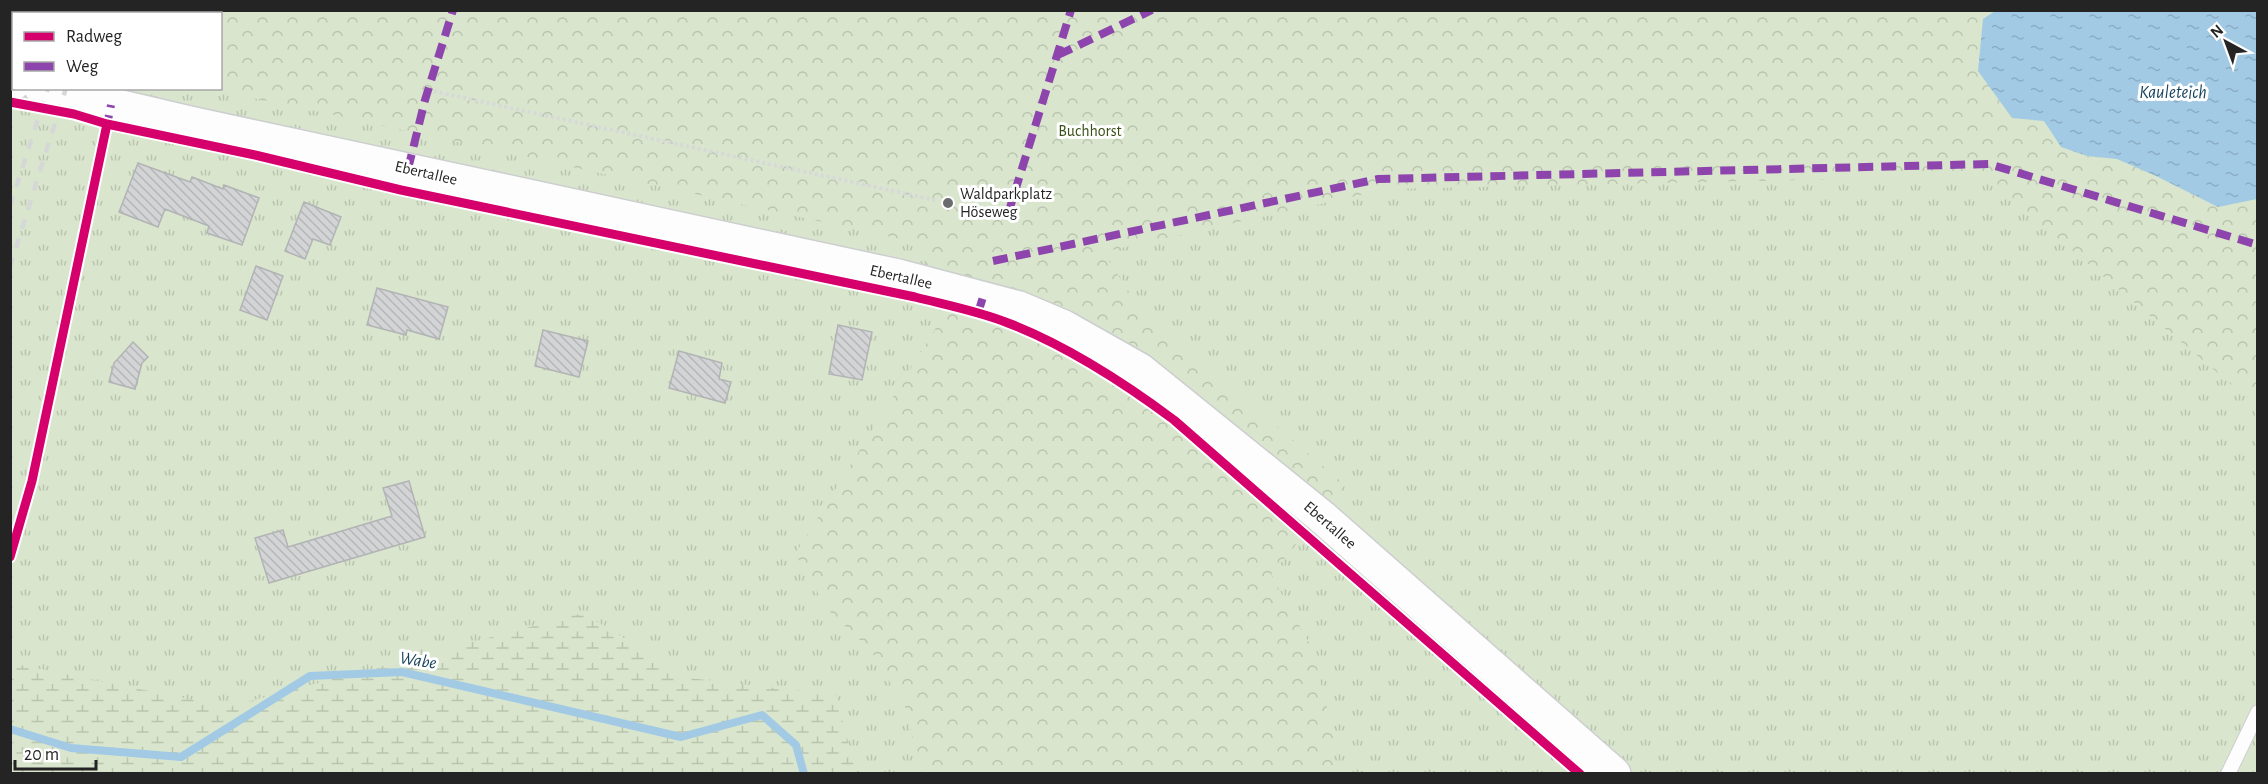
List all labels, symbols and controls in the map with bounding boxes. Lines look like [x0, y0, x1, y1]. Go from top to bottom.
legend [12, 12, 222, 90]
north arrow [2196, 12, 2256, 72]
text: N [2207, 22, 2226, 41]
text: Radweg [66, 28, 122, 46]
text: Weg [66, 58, 98, 76]
water label: Kauleteich [2139, 84, 2207, 102]
park label: Buchhorst [1058, 123, 1122, 139]
street label: Ebertallee [393, 158, 459, 188]
place label: Waldparkplatz Höseweg [960, 186, 1053, 220]
marker: Waldparkplatz Höseweg [941, 196, 955, 210]
street label: Ebertallee [868, 262, 934, 292]
street label: Ebertallee [1301, 498, 1359, 552]
water label: Wabe [398, 649, 438, 673]
scale bar [15, 733, 96, 771]
text: 20 m [24, 746, 59, 764]

